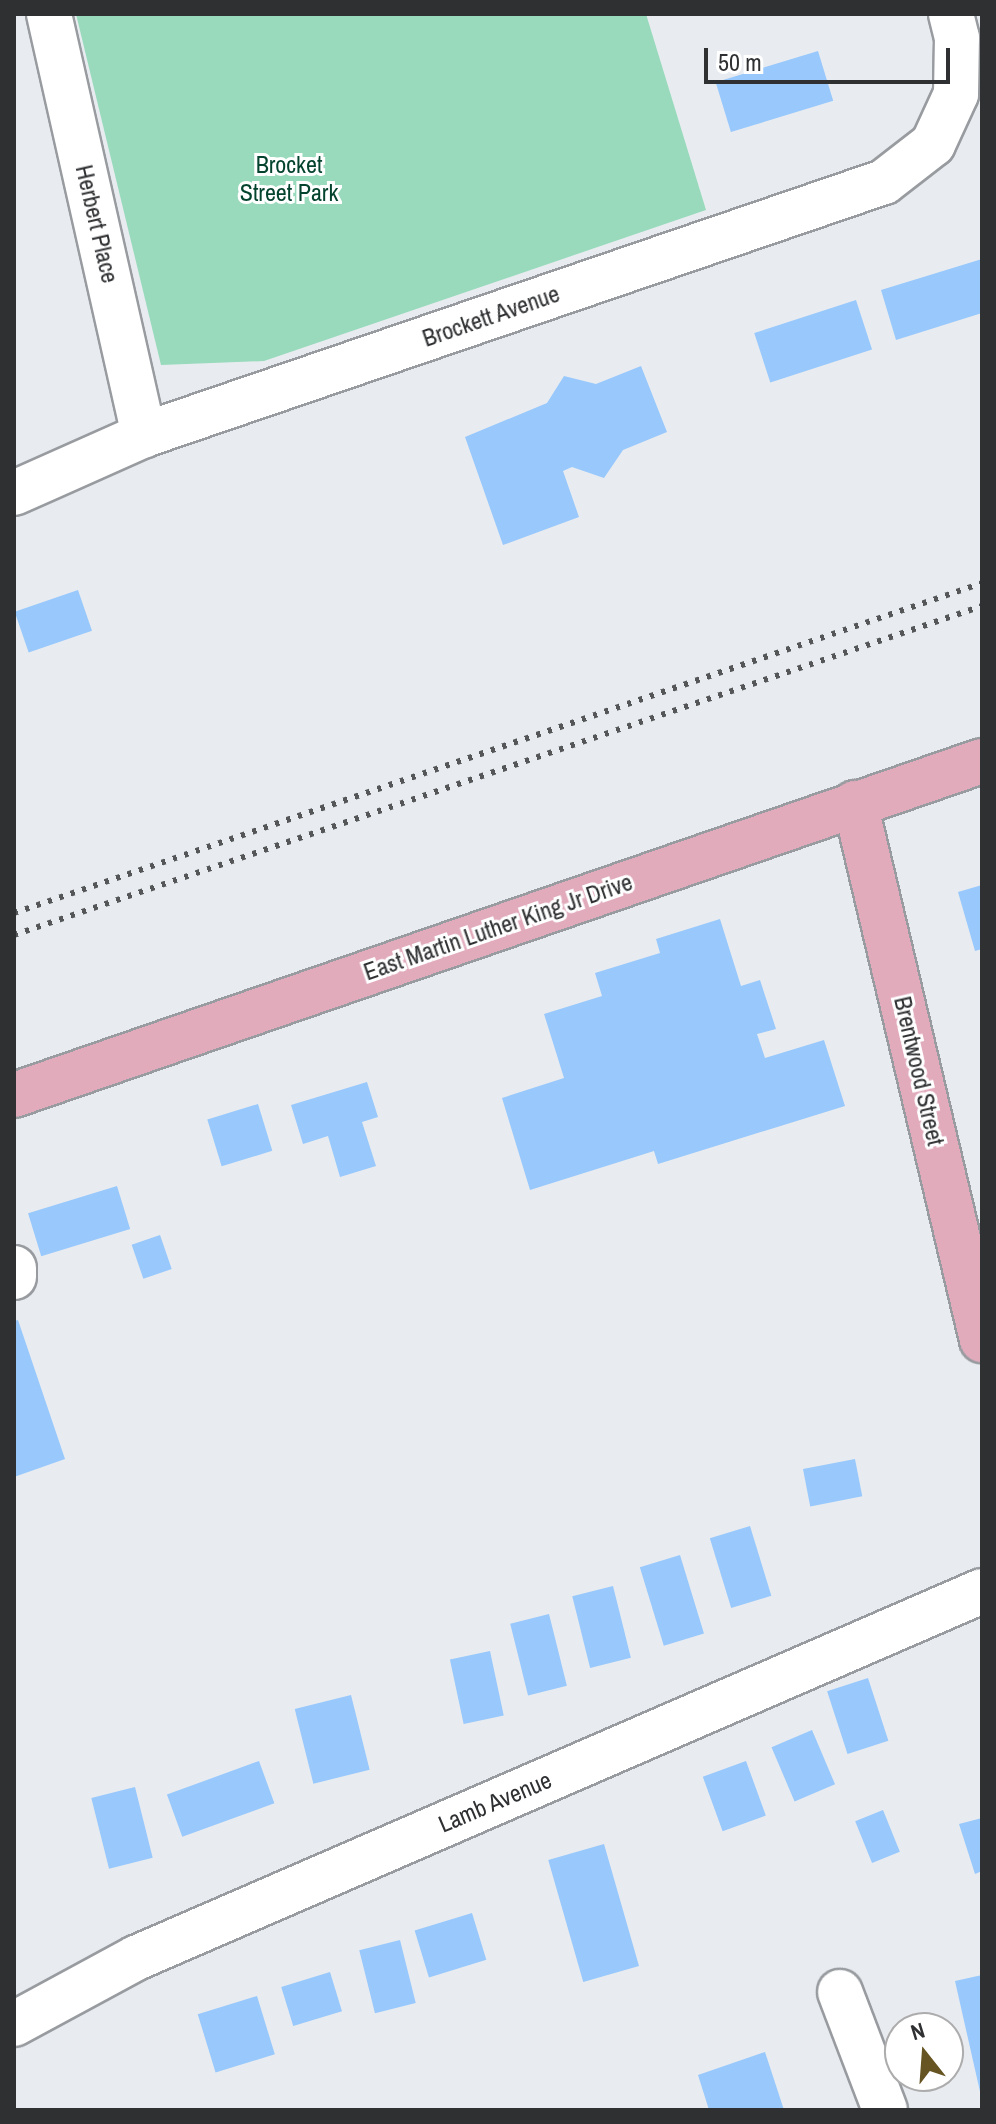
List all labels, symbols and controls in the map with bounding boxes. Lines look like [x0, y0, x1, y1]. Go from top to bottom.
scale bar [708, 32, 954, 82]
text: 50 m [718, 46, 762, 78]
park label: Brocket Street Park [240, 151, 338, 207]
street label: Herbert Place [69, 162, 125, 286]
street label: Brockett Avenue [418, 279, 564, 353]
street label: East Martin Luther King Jr Drive [360, 867, 636, 987]
street label: Brentwood Street [888, 994, 950, 1148]
street label: Lamb Avenue [434, 1765, 556, 1839]
north arrow [884, 2012, 964, 2092]
text: N [907, 2015, 928, 2047]

